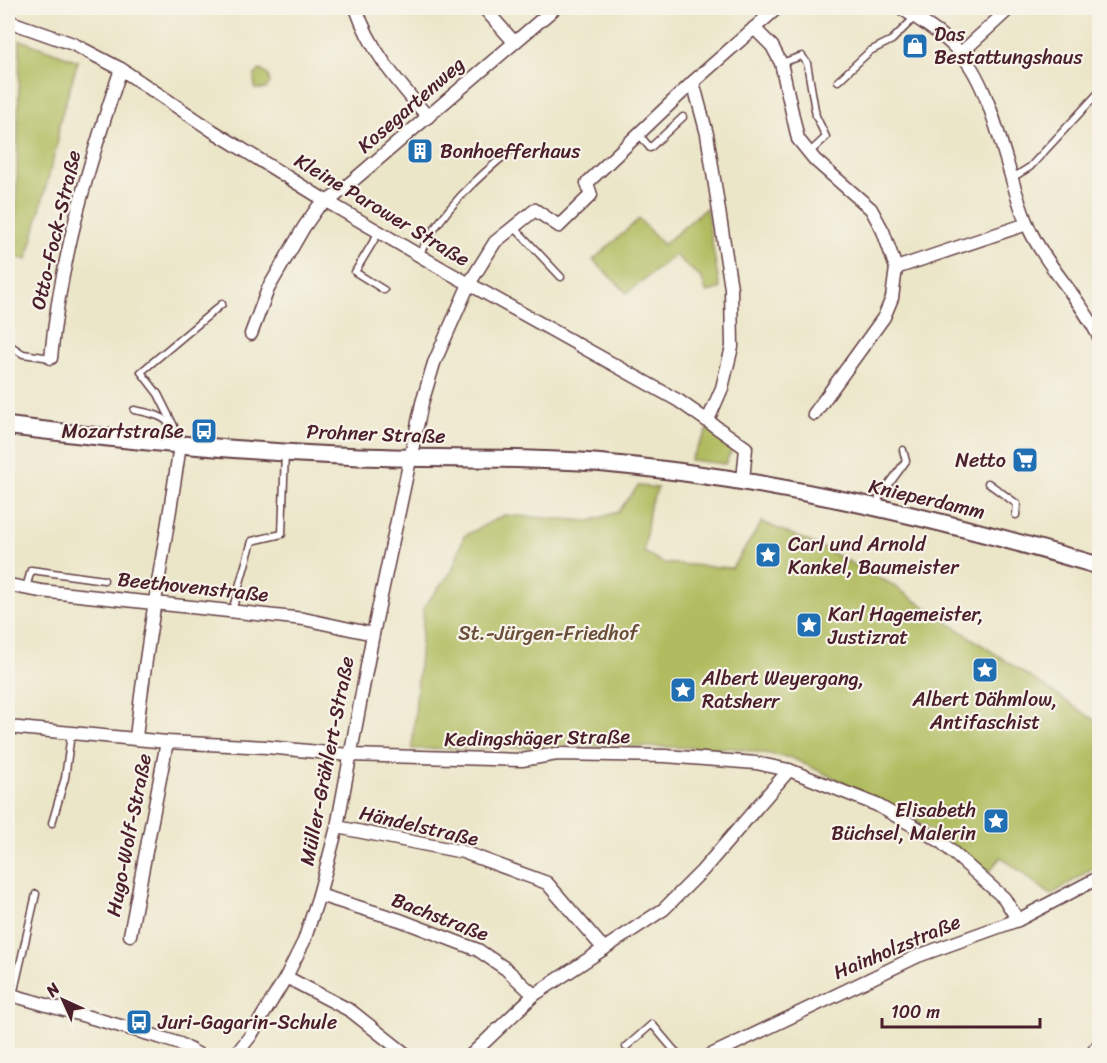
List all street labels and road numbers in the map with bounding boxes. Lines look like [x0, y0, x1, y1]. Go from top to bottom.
street label: Kosegartenweg [349, 48, 473, 162]
street label: Kleine Parower Straße [287, 144, 477, 276]
street label: Otto-Fock-Straße [21, 147, 91, 313]
street label: Prohner Straße [306, 414, 446, 454]
street label: Knieperdamm [865, 469, 989, 529]
street label: Beethovenstraße [116, 562, 271, 612]
street label: Müller-Grählert-Straße [290, 653, 364, 869]
street label: Kedingshäger Straße [444, 719, 631, 757]
street label: Hugo-Wolf-Straße [96, 750, 162, 920]
street label: Händelstraße [356, 795, 482, 857]
street label: Bachstraße [386, 882, 494, 952]
street label: Hainholzstraße [828, 904, 966, 990]

